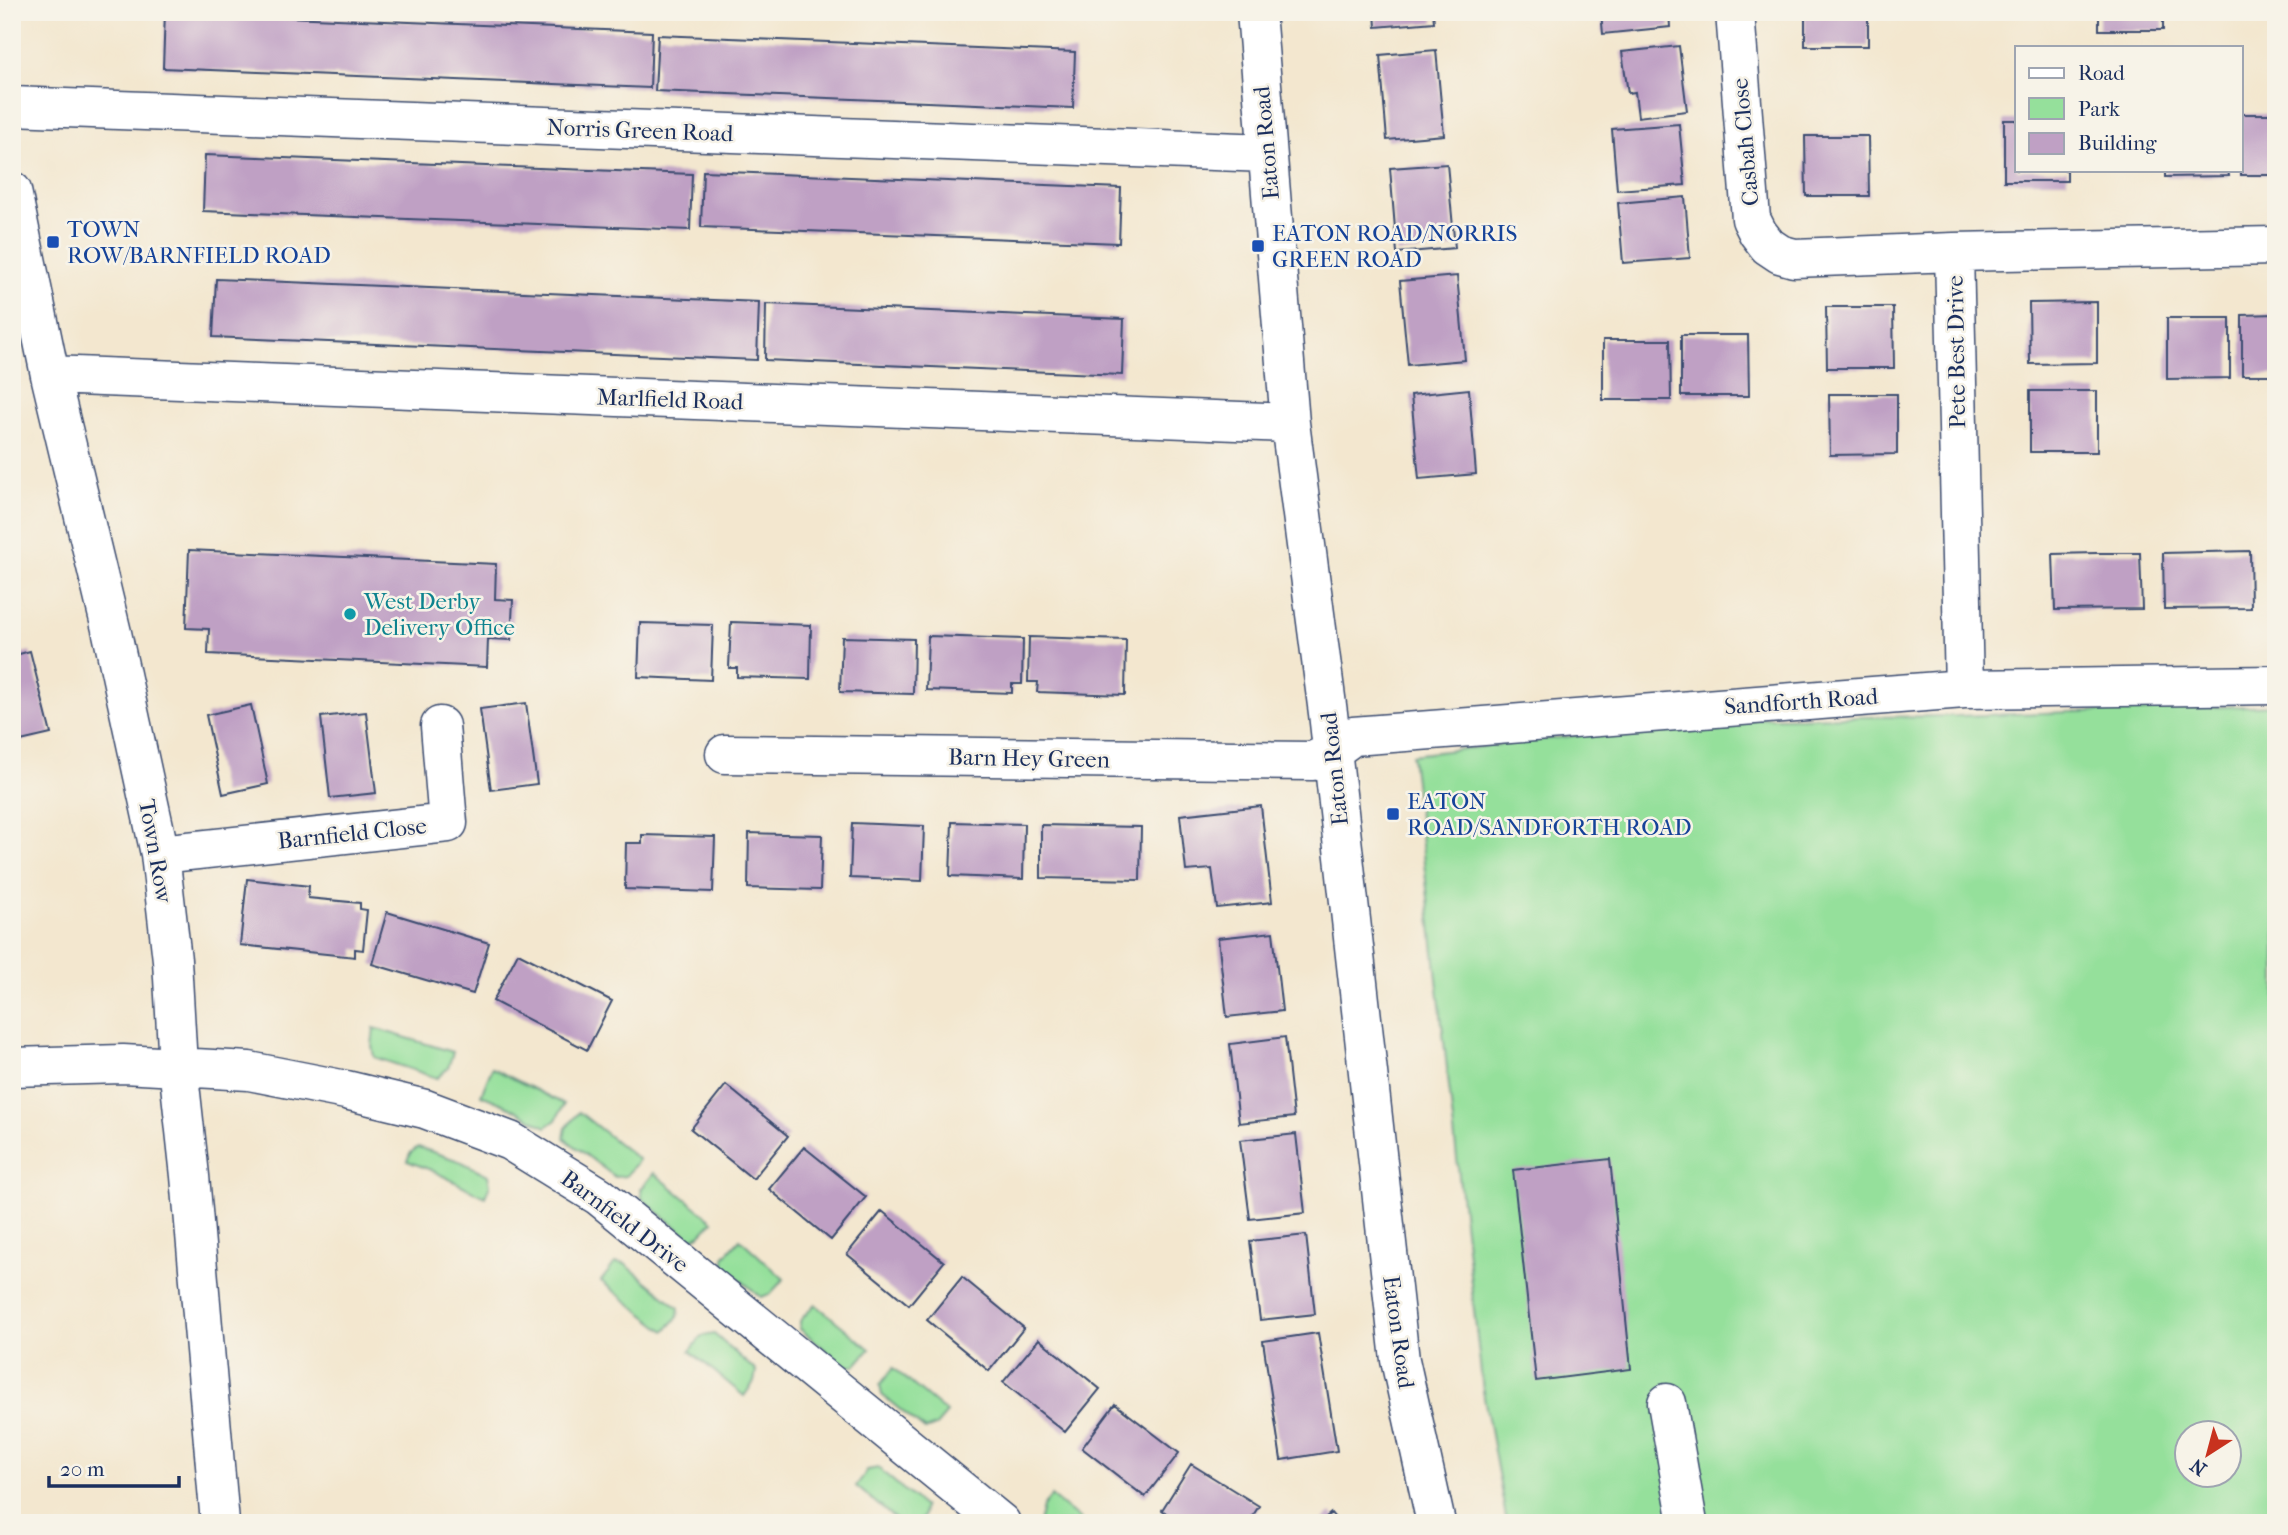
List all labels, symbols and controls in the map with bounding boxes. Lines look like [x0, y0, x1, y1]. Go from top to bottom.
legend [2015, 46, 2242, 172]
text: Road [2078, 61, 2125, 85]
street label: Casbah Close [1726, 77, 1765, 207]
street label: Eaton Road [1248, 85, 1285, 201]
text: Park [2078, 97, 2120, 121]
street label: Norris Green Road [546, 114, 734, 147]
text: Building [2078, 131, 2157, 155]
place label: TOWN ROW/BARNFIELD ROAD [67, 216, 331, 269]
place label: EATON ROAD/NORRIS GREEN ROAD [1272, 220, 1517, 273]
marker: TOWN ROW/BARNFIELD ROAD [45, 234, 61, 250]
marker: EATON ROAD/NORRIS GREEN ROAD [1250, 238, 1266, 254]
street label: Pete Best Drive [1942, 275, 1971, 429]
street label: Marlfield Road [596, 383, 744, 416]
place label: West Derby Delivery Office [363, 588, 515, 641]
marker: West Derby Delivery Office [342, 606, 358, 622]
street label: Sandforth Road [1723, 683, 1879, 720]
street label: Eaton Road [1315, 710, 1354, 827]
street label: Barn Hey Green [948, 744, 1111, 773]
place label: EATON ROAD/SANDFORTH ROAD [1407, 788, 1692, 841]
street label: Town Row [133, 797, 178, 906]
marker: EATON ROAD/SANDFORTH ROAD [1385, 806, 1401, 822]
street label: Barnfield Close [276, 812, 428, 855]
street label: Barnfield Drive [556, 1165, 694, 1278]
street label: Eaton Road [1377, 1274, 1420, 1391]
north arrow [2172, 1420, 2242, 1490]
scale bar [49, 1444, 178, 1488]
text: N [2186, 1453, 2211, 1480]
text: 20 m [60, 1457, 105, 1481]

